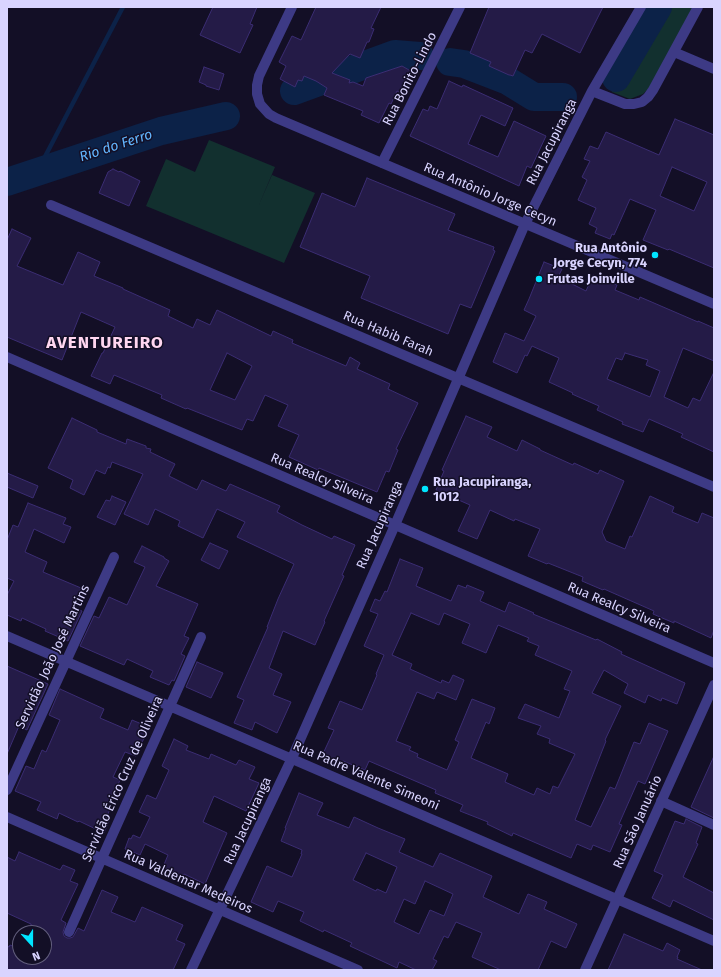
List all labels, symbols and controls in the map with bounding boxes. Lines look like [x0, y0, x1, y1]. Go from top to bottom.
street label: Rua Bonito-Lindo [380, 29, 440, 129]
street label: Rua Jacupiranga [524, 96, 580, 188]
water label: Rio do Ferro [77, 126, 155, 166]
street label: Rua Antônio Jorge Cecyn [421, 160, 559, 230]
place label: Rua Antônio Jorge Cecyn, 774 [553, 240, 647, 271]
marker: Rua Antônio Jorge Cecyn, 774 [650, 250, 660, 260]
place label: Frutas Joinville [547, 271, 635, 287]
marker: Frutas Joinville [534, 274, 544, 284]
street label: Rua Habib Farah [341, 308, 435, 360]
district label: AVENTUREIRO [46, 333, 164, 353]
street label: Rua Realcy Silveira [268, 450, 376, 508]
place label: Rua Jacupiranga, 1012 [433, 474, 531, 505]
street label: Rua Jacupiranga [354, 478, 406, 572]
marker: Rua Jacupiranga, 1012 [420, 484, 430, 494]
street label: Rua Realcy Silveira [565, 579, 673, 637]
street label: Servidão João José Martins [13, 583, 93, 731]
street label: Servidão Érico Cruz de Oliveira [79, 694, 167, 864]
street label: Rua Padre Valente Simeoni [290, 738, 442, 814]
street label: Rua São Januário [610, 773, 666, 871]
street label: Rua Jacupiranga [221, 775, 275, 867]
street label: Rua Valdemar Medeiros [121, 847, 255, 917]
north arrow [12, 925, 52, 965]
text: N [30, 948, 42, 963]

